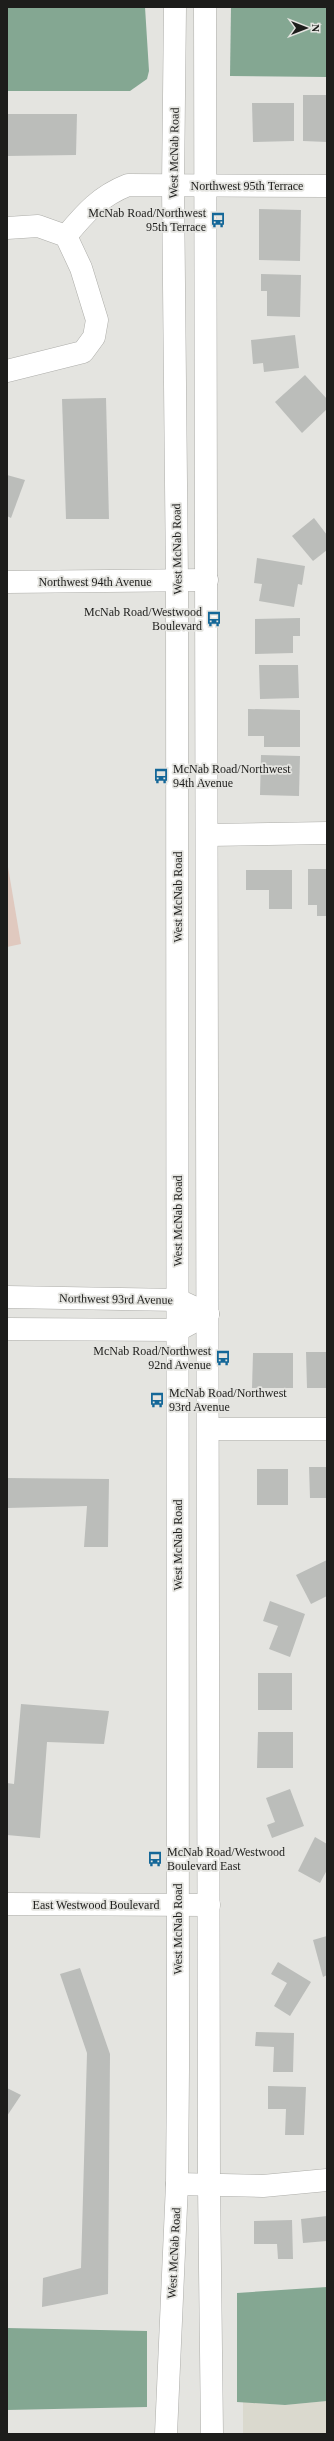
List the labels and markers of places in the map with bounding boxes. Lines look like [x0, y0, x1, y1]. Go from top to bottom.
place label: McNab Road/Northwest 95th Terrace [88, 206, 207, 234]
bus stop icon: McNab Road/Northwest 95th Terrace [209, 211, 227, 229]
place label: McNab Road/Westwood Boulevard [84, 605, 202, 633]
bus stop icon: McNab Road/Westwood Boulevard [205, 610, 223, 628]
place label: McNab Road/Northwest 94th Avenue [173, 762, 291, 790]
bus stop icon: McNab Road/Northwest 94th Avenue [152, 767, 170, 785]
place label: McNab Road/Northwest 92nd Avenue [93, 1344, 212, 1372]
bus stop icon: McNab Road/Northwest 92nd Avenue [214, 1349, 232, 1367]
place label: McNab Road/Northwest 93rd Avenue [169, 1386, 287, 1414]
bus stop icon: McNab Road/Northwest 93rd Avenue [148, 1391, 166, 1409]
place label: McNab Road/Westwood Boulevard East [167, 1845, 285, 1873]
bus stop icon: McNab Road/Westwood Boulevard East [146, 1850, 164, 1868]

